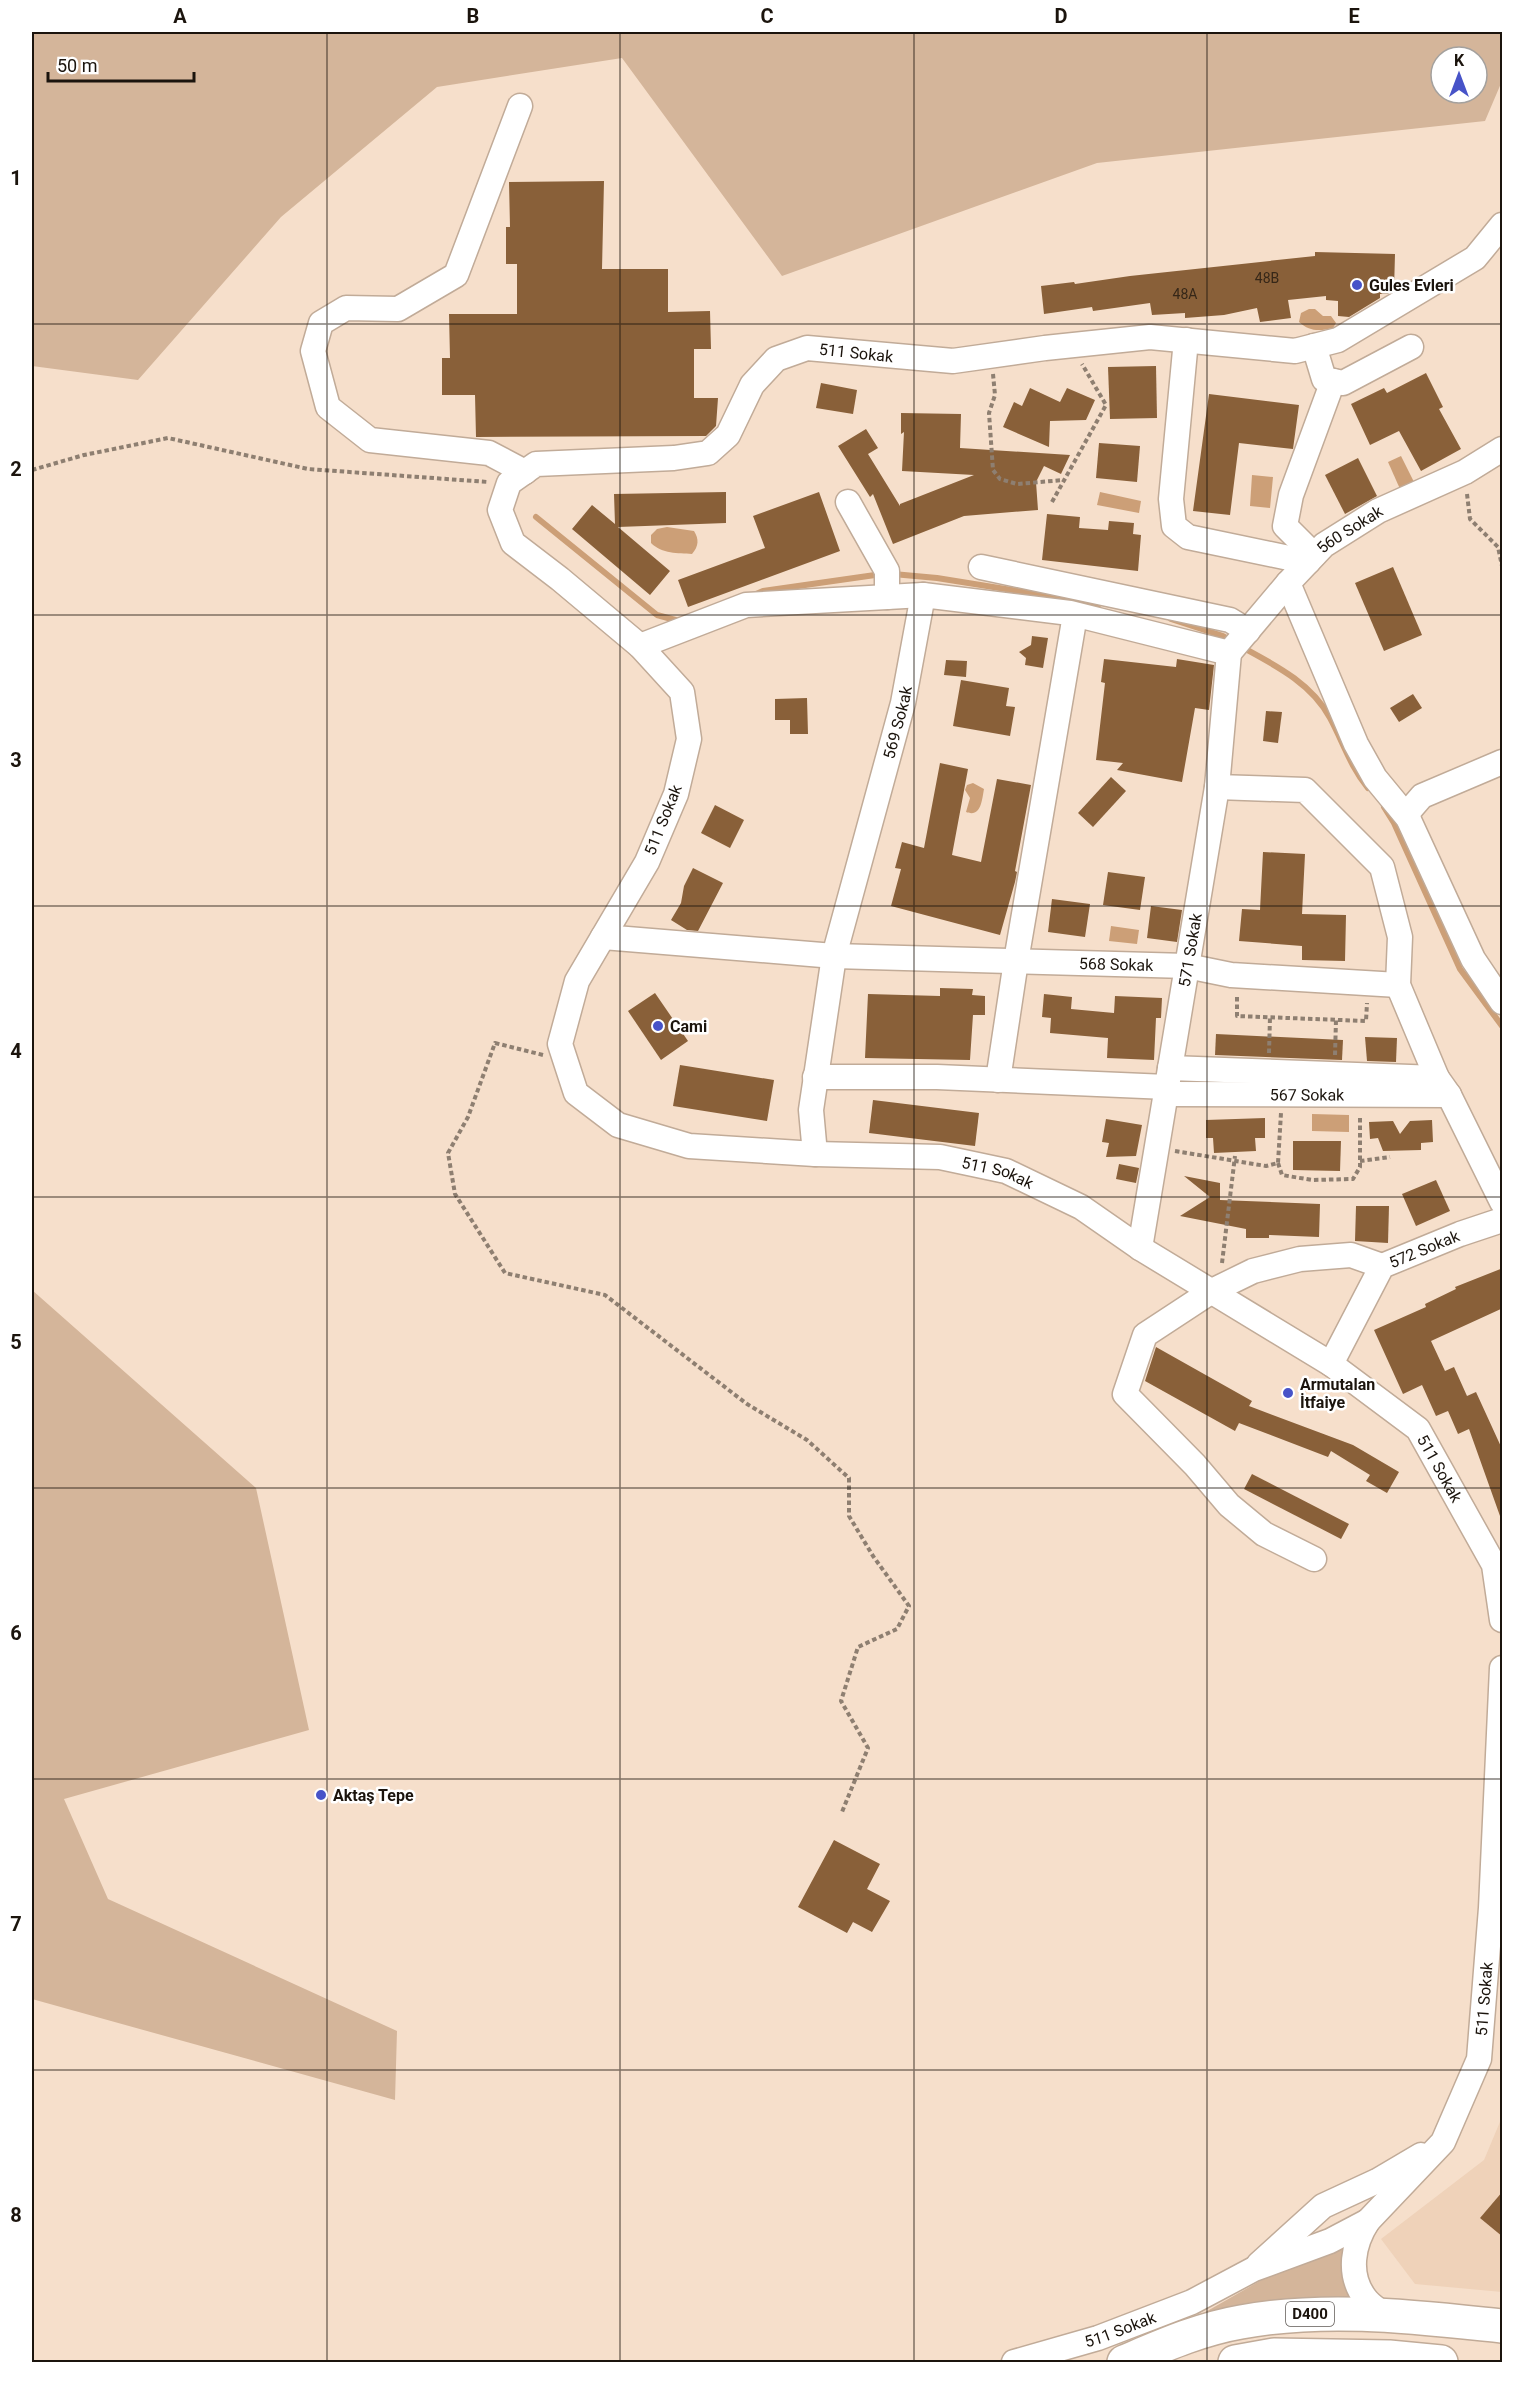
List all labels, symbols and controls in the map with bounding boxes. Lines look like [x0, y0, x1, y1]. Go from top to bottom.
text: A [173, 4, 187, 28]
text: B [467, 4, 479, 28]
text: C [760, 4, 774, 28]
text: D [1055, 4, 1068, 28]
text: E [1348, 4, 1360, 28]
scale bar [48, 45, 194, 83]
north arrow [1429, 45, 1489, 105]
text: K [1454, 51, 1465, 70]
text: 50 m [57, 55, 97, 76]
text: 1 [10, 166, 22, 190]
house number: 48B [1255, 270, 1279, 286]
place label: Gules Evleri [1369, 276, 1454, 295]
marker: Gules Evleri [1350, 278, 1364, 292]
house number: 48A [1173, 286, 1197, 302]
street label: 511 Sokak [818, 340, 895, 366]
text: 2 [10, 457, 22, 481]
street label: 560 Sokak [1312, 501, 1387, 557]
street label: 569 Sokak [879, 684, 916, 761]
text: 3 [10, 748, 22, 772]
street label: 511 Sokak [640, 781, 686, 858]
street label: 571 Sokak [1174, 911, 1205, 988]
street label: 568 Sokak [1079, 953, 1155, 975]
place label: Cami [670, 1017, 707, 1036]
marker: Cami [651, 1019, 665, 1033]
text: 4 [10, 1039, 22, 1063]
street label: 567 Sokak [1270, 1085, 1345, 1104]
street label: 511 Sokak [960, 1152, 1037, 1193]
street label: 572 Sokak [1386, 1225, 1463, 1272]
text: 5 [10, 1330, 22, 1354]
place label: Armutalan İtfaiye [1300, 1375, 1375, 1412]
marker: Armutalan İtfaiye [1281, 1386, 1295, 1400]
street label: 511 Sokak [1414, 1431, 1467, 1506]
text: 6 [10, 1621, 22, 1645]
place label: Aktaş Tepe [333, 1786, 414, 1805]
marker: Aktaş Tepe [314, 1788, 328, 1802]
text: 7 [10, 1912, 22, 1936]
street label: 511 Sokak [1471, 1960, 1496, 2037]
text: 8 [10, 2203, 22, 2227]
road number: D400 [1286, 2302, 1334, 2326]
street label: 511 Sokak [1082, 2307, 1159, 2351]

